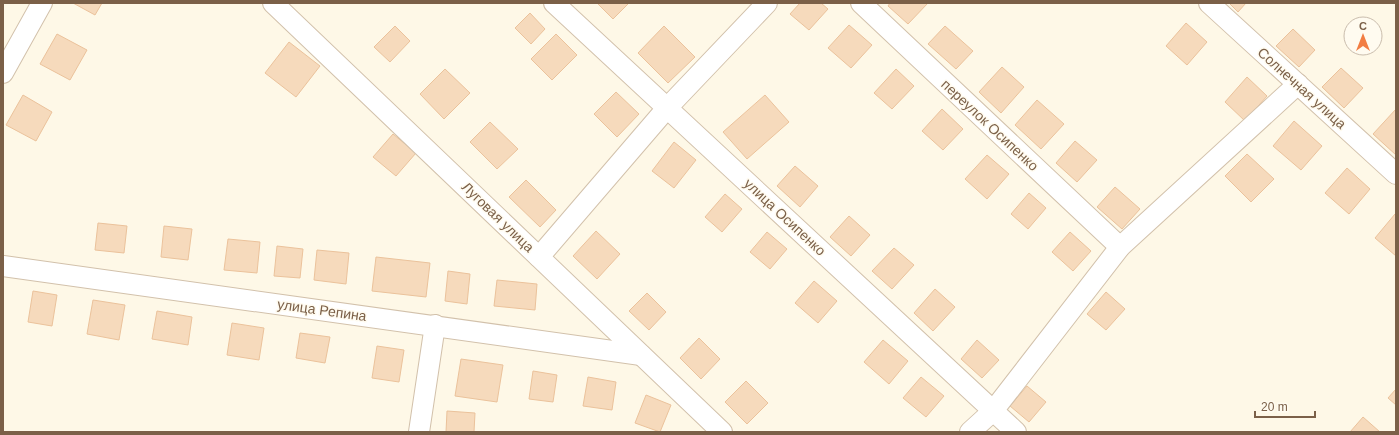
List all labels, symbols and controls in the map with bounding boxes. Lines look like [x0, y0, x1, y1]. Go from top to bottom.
north arrow [1343, 16, 1383, 56]
text: С [1359, 20, 1367, 32]
street label: Солнечная улица [1254, 44, 1350, 132]
street label: переулок Осипенко [938, 76, 1042, 174]
street label: улица Осипенко [741, 175, 829, 259]
street label: Луговая улица [459, 179, 538, 256]
street label: улица Репина [276, 296, 368, 324]
scale bar [1255, 393, 1315, 419]
text: 20 m [1261, 400, 1288, 414]

